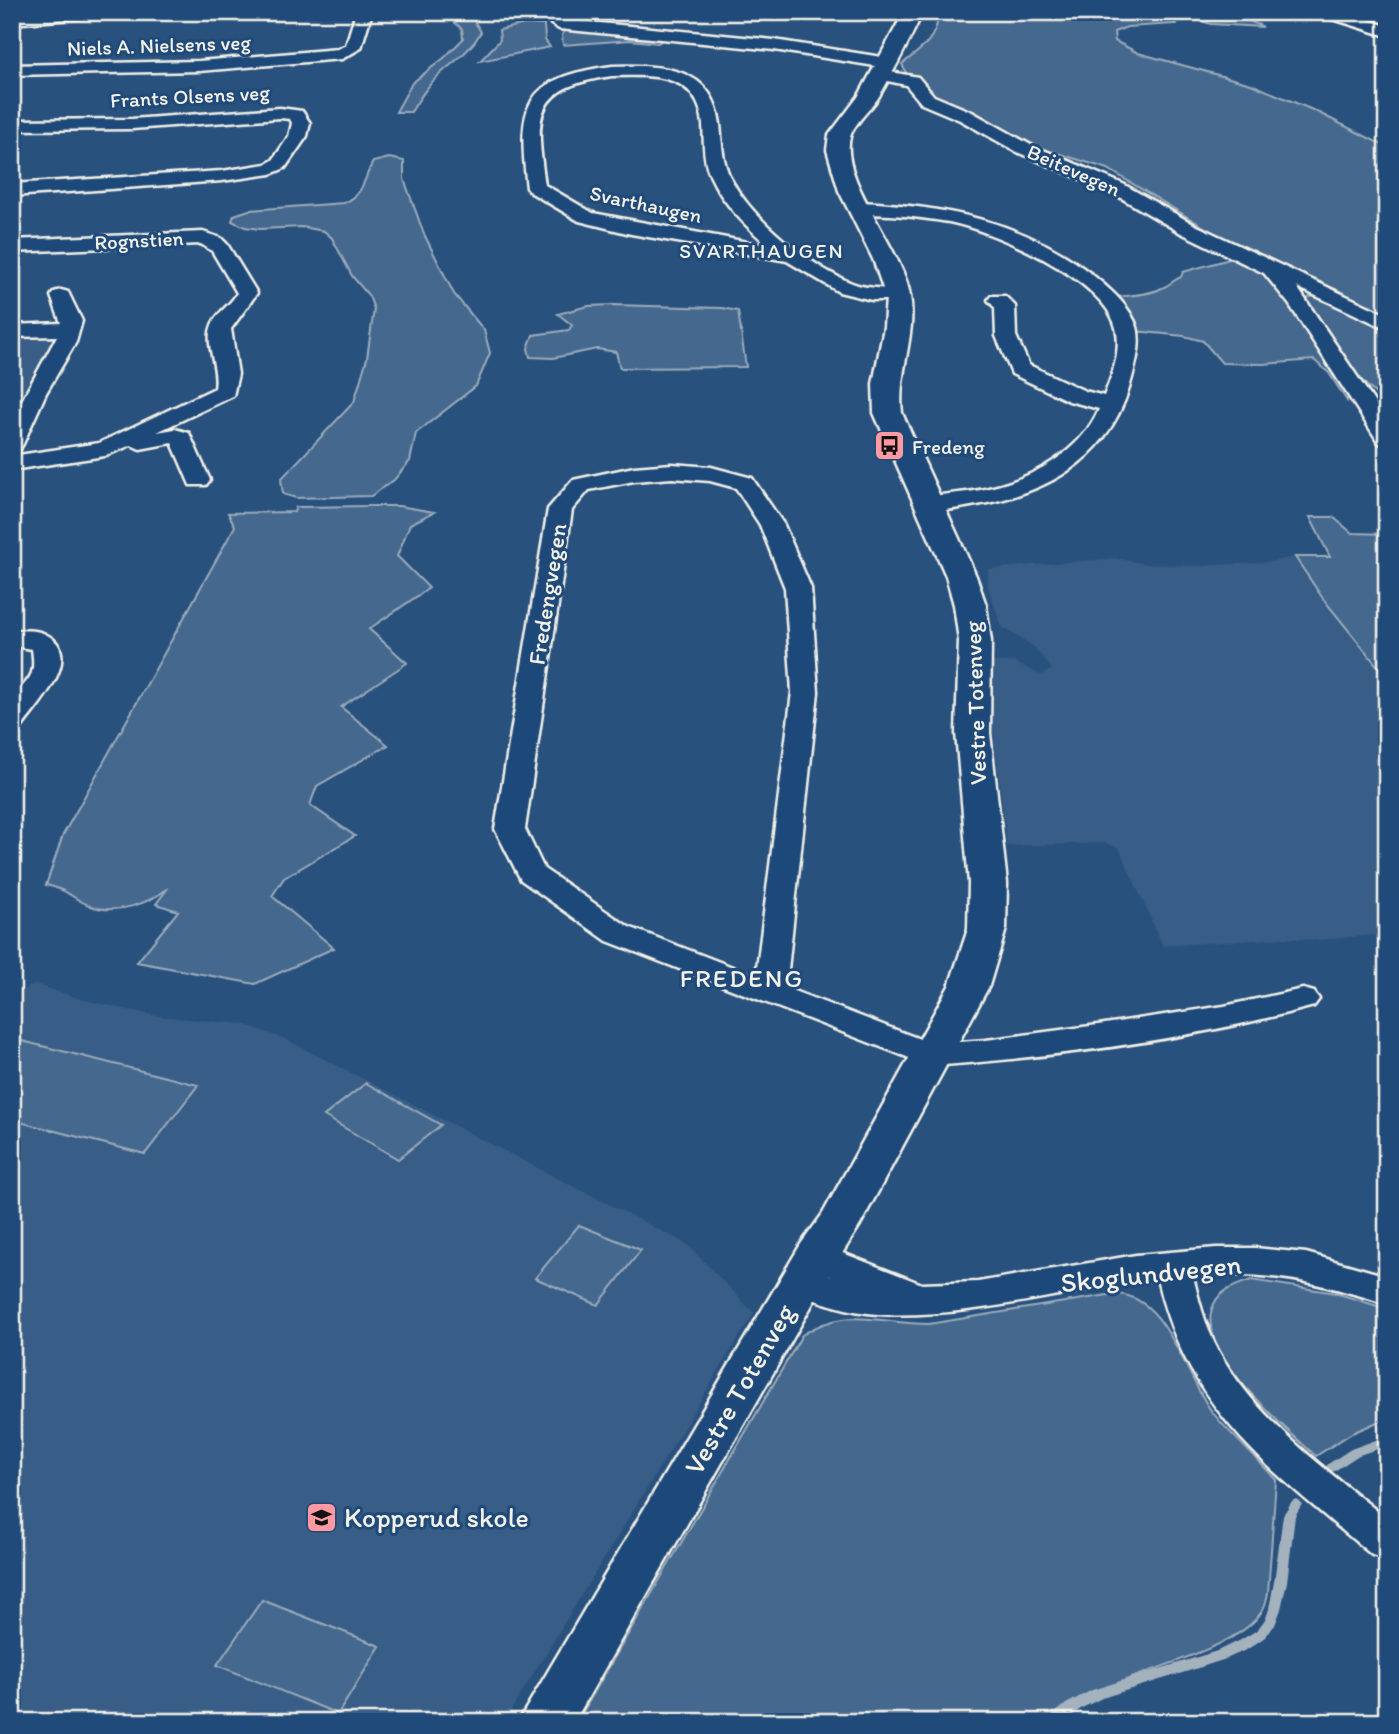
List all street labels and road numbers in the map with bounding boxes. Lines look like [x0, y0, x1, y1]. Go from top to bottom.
street label: Niels A. Nielsens veg [66, 29, 252, 61]
street label: Frants Olsens veg [109, 79, 271, 113]
street label: Beitevegen [1024, 138, 1125, 202]
street label: Svarthaugen [588, 180, 704, 228]
street label: Rognstien [94, 225, 184, 255]
street label: Fredengvegen [521, 521, 573, 667]
street label: Vestre Totenveg [958, 620, 992, 786]
street label: Skoglundvegen [1059, 1247, 1243, 1299]
street label: Vestre Totenveg [676, 1297, 802, 1481]

